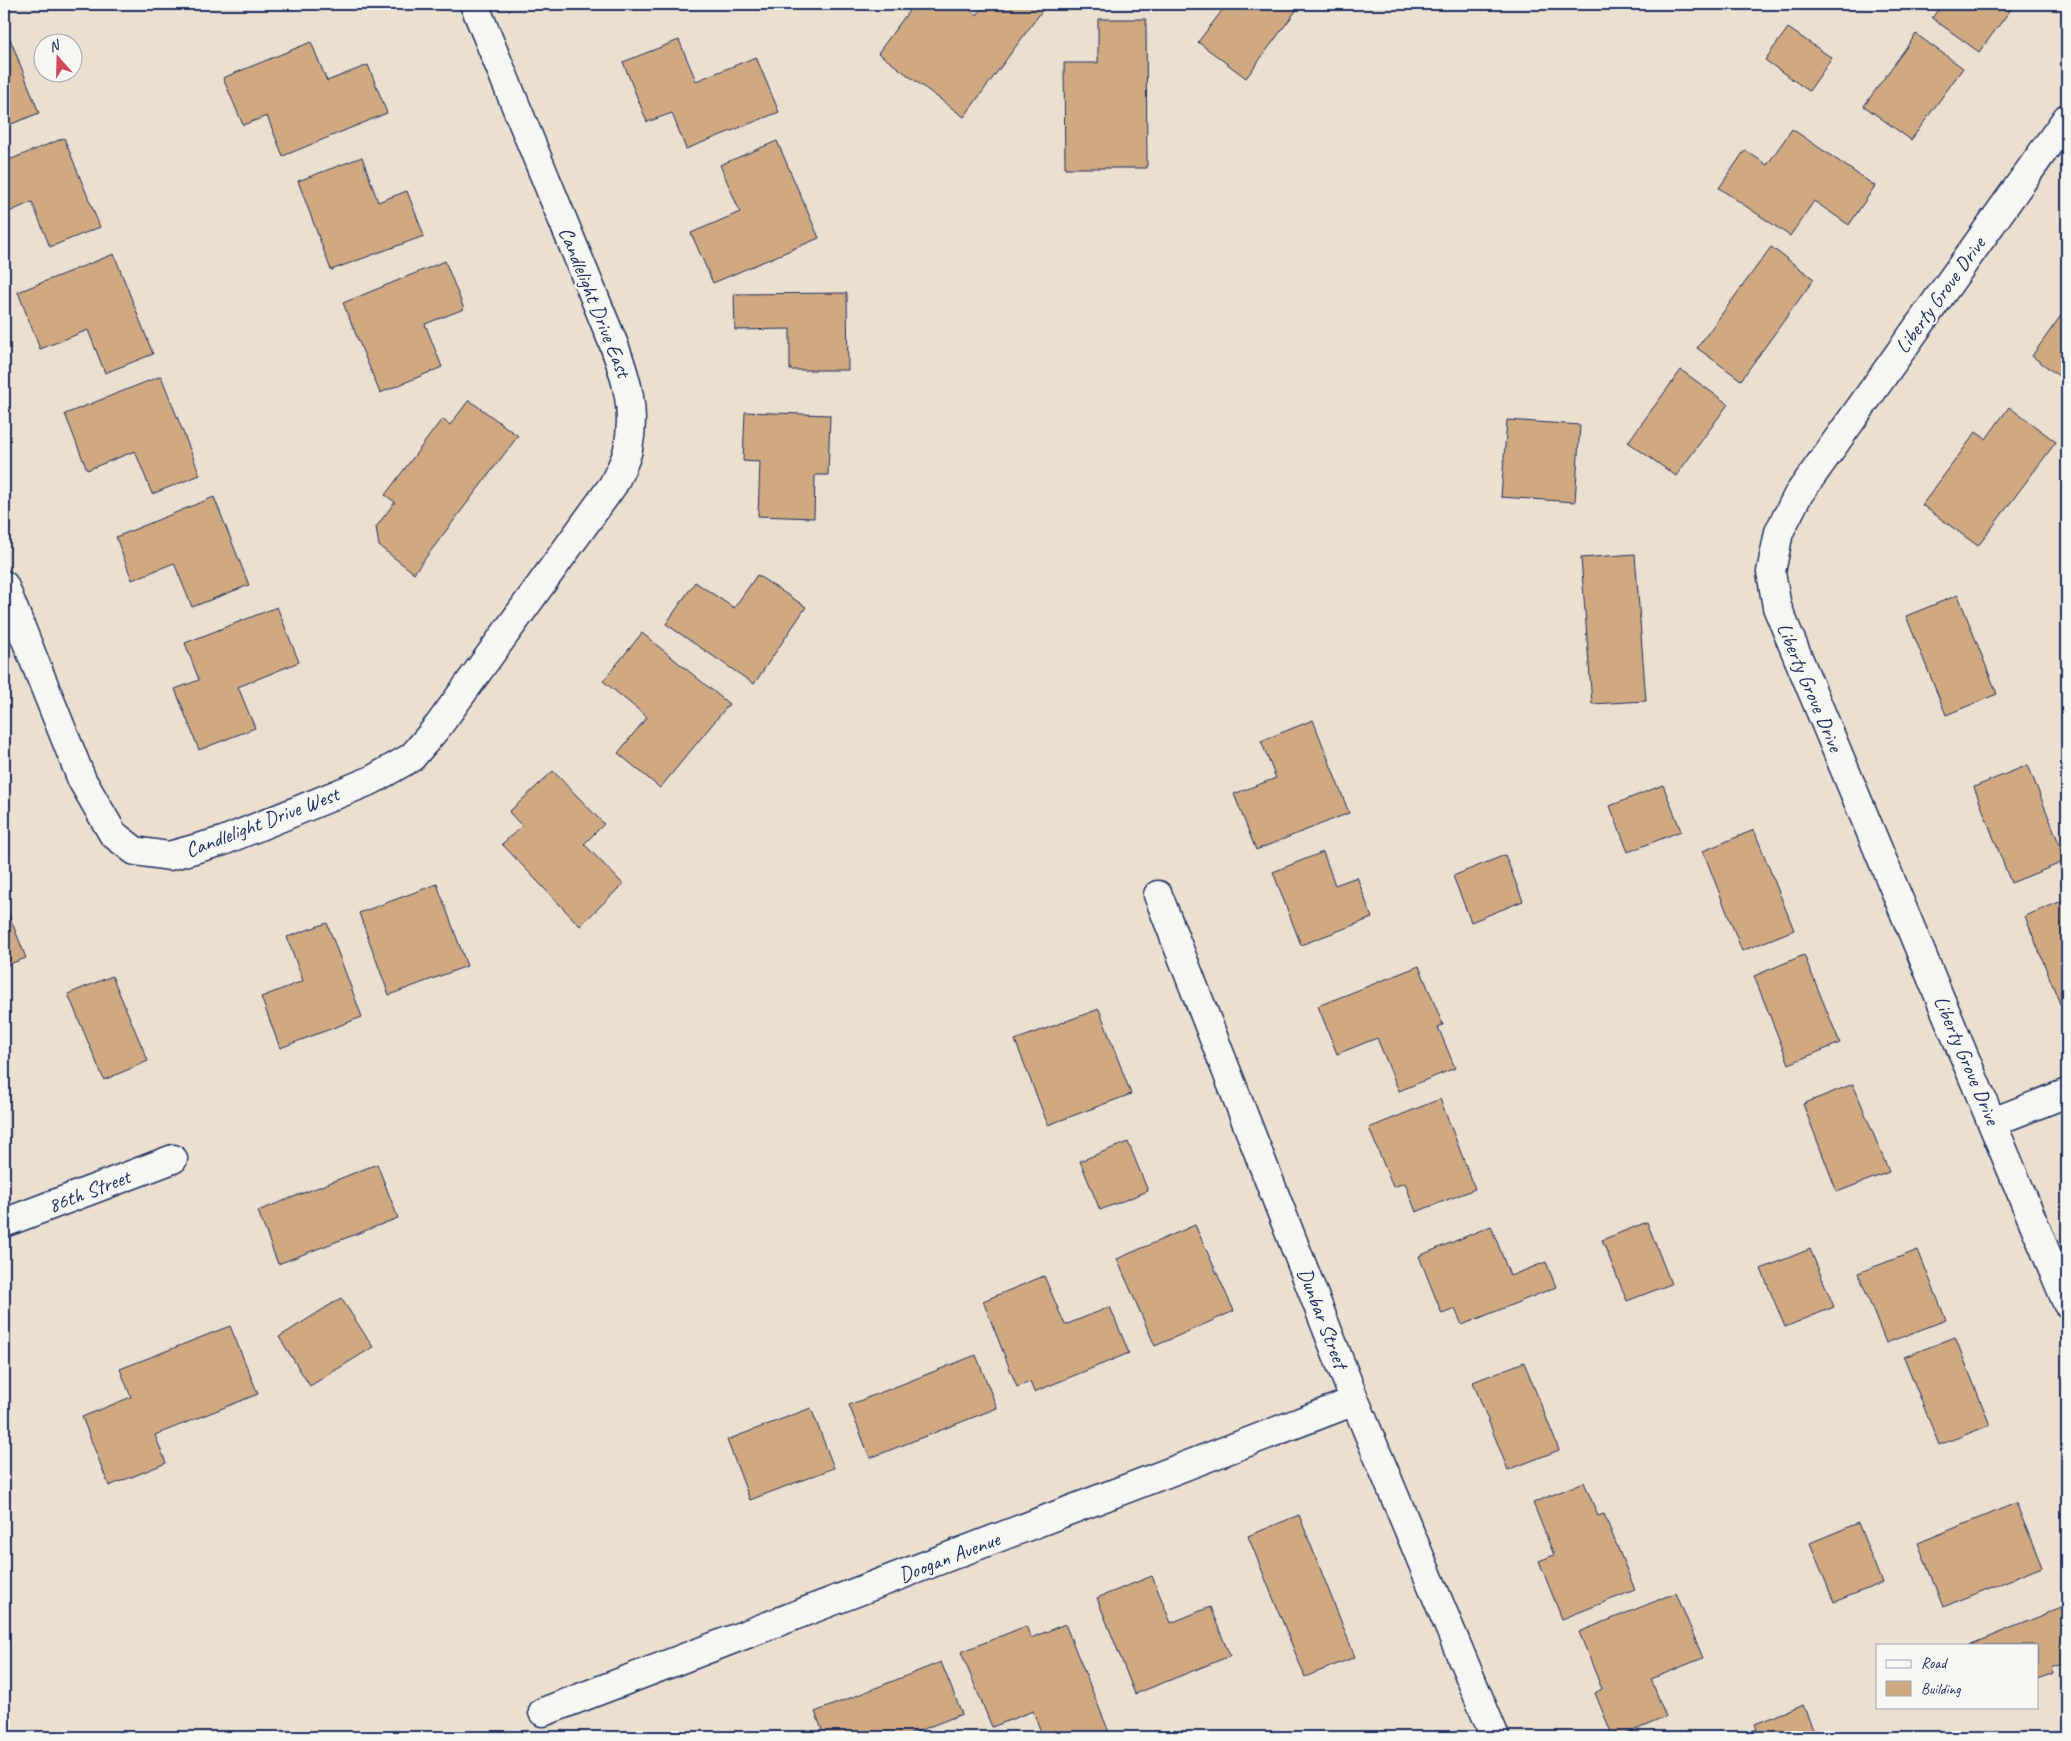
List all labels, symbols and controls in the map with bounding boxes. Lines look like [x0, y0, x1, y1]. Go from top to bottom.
north arrow [32, 32, 82, 82]
text: N [47, 36, 63, 56]
street label: Candlelight Drive East [553, 223, 638, 383]
street label: Liberty Grove Drive [1889, 230, 1992, 358]
street label: Liberty Grove Drive [1771, 619, 1850, 757]
street label: Candlelight Drive West [182, 780, 344, 863]
street label: Liberty Grove Drive [1928, 992, 2007, 1130]
street label: 86th Street [44, 1163, 136, 1219]
street label: Dunbar Street [1292, 1264, 1355, 1375]
street label: Doogan Avenue [895, 1525, 1004, 1588]
legend [1876, 1644, 2038, 1708]
text: Road [1921, 1654, 1948, 1673]
text: Building [1921, 1680, 1961, 1699]

